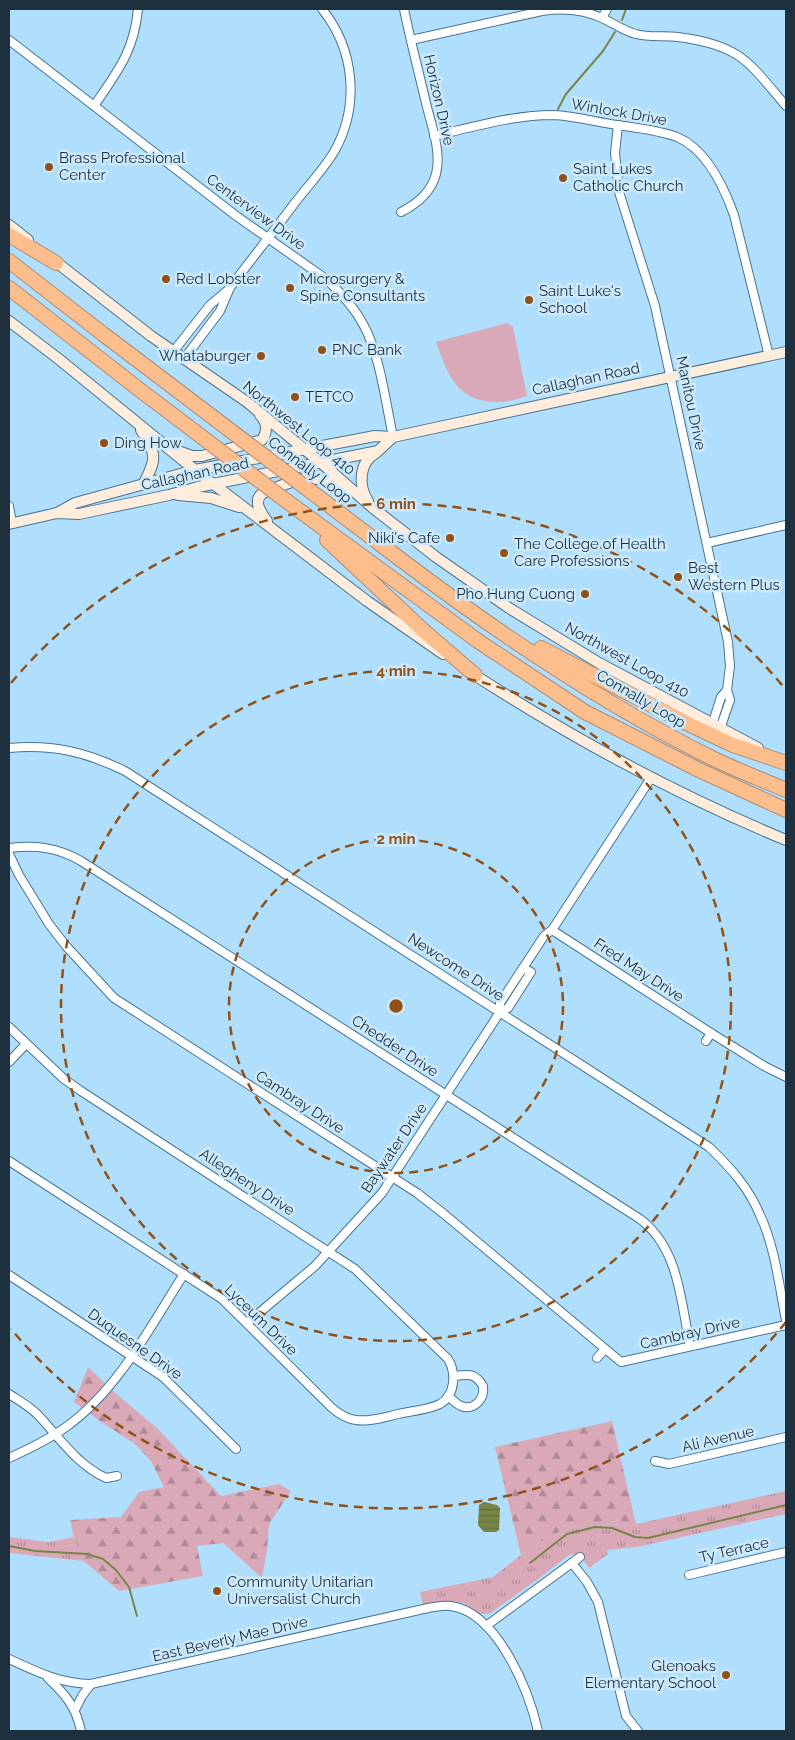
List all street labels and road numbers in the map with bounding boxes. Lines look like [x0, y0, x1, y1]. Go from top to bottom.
street label: Horizon Drive [420, 53, 458, 147]
street label: Winlock Drive [570, 95, 668, 129]
street label: Centerview Drive [203, 170, 309, 254]
street label: Manitou Drive [672, 354, 710, 452]
street label: Callaghan Road [531, 359, 641, 399]
street label: Northwest Loop 410 [239, 377, 359, 479]
street label: Connally Loop [265, 433, 355, 507]
street label: Callaghan Road [140, 454, 250, 494]
street label: Northwest Loop 410 [562, 618, 692, 702]
street label: Connally Loop [593, 666, 689, 732]
street label: Newcome Drive [404, 929, 508, 1005]
street label: Fred May Drive [591, 934, 688, 1006]
street label: Chedder Drive [348, 1011, 442, 1081]
street label: Cambray Drive [252, 1067, 348, 1137]
street label: Baywater Drive [357, 1100, 431, 1196]
street label: Allegheny Drive [196, 1145, 298, 1220]
street label: Lyceum Drive [221, 1281, 301, 1359]
street label: Duquesne Drive [84, 1305, 186, 1383]
street label: Cambray Drive [638, 1313, 742, 1353]
street label: Ali Avenue [680, 1422, 756, 1456]
street label: Ty Terrace [697, 1533, 771, 1567]
street label: East Beverly Mae Drive [151, 1612, 310, 1666]

